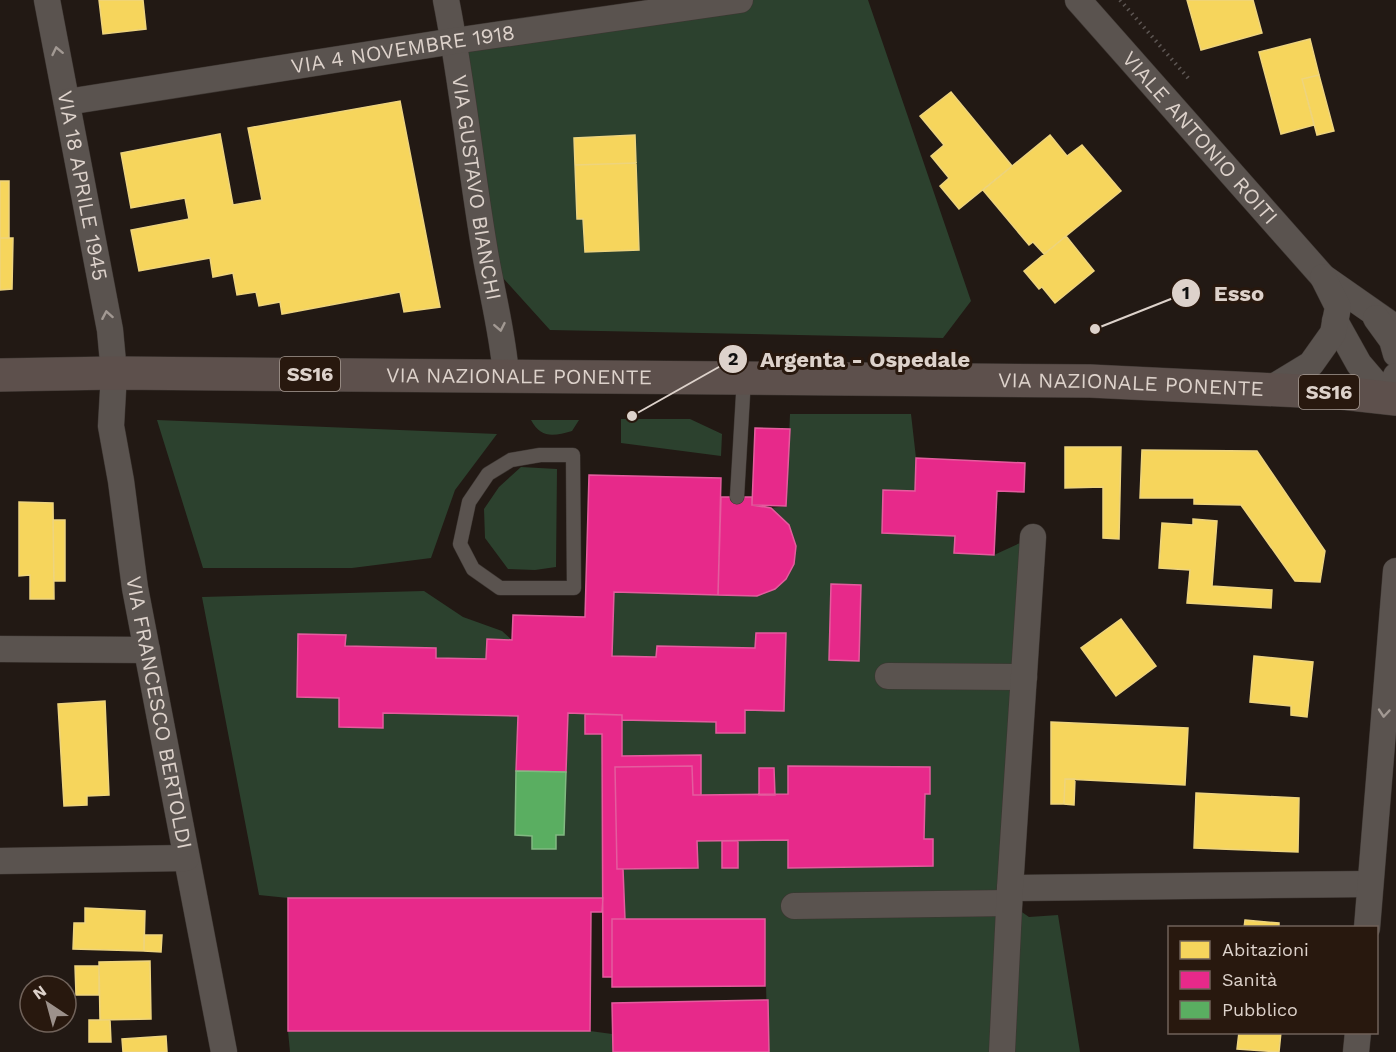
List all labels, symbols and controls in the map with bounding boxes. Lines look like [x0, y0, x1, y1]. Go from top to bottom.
street label: VIA 4 NOVEMBRE 1918 [289, 19, 516, 79]
one-way arrow [51, 46, 64, 56]
street label: VIALE ANTONIO ROITI [1117, 46, 1283, 229]
street label: VIA GUSTAVO BIANCHI [447, 73, 507, 302]
street label: VIA 18 APRILE 1945 [53, 88, 113, 283]
callout: Esso [1171, 273, 1276, 313]
text: Esso [1214, 281, 1264, 306]
text: 1 [1182, 282, 1190, 303]
one-way arrow [101, 310, 114, 320]
one-way arrow [493, 322, 506, 332]
callout: Argenta - Ospedale [718, 339, 983, 379]
text: Argenta - Ospedale [760, 347, 970, 372]
text: 2 [728, 348, 738, 369]
road number: SS16 [280, 357, 340, 391]
street label: VIA NAZIONALE PONENTE [386, 362, 652, 389]
street label: VIA NAZIONALE PONENTE [998, 367, 1264, 401]
road number: SS16 [1299, 375, 1359, 409]
street label: VIA FRANCESCO BERTOLDI [122, 575, 198, 851]
one-way arrow [1378, 709, 1391, 718]
legend [1168, 926, 1378, 1034]
text: Abitazioni [1222, 939, 1309, 960]
text: Sanità [1222, 969, 1277, 990]
north arrow [18, 974, 78, 1034]
text: N [29, 981, 50, 1003]
text: Pubblico [1222, 999, 1298, 1020]

